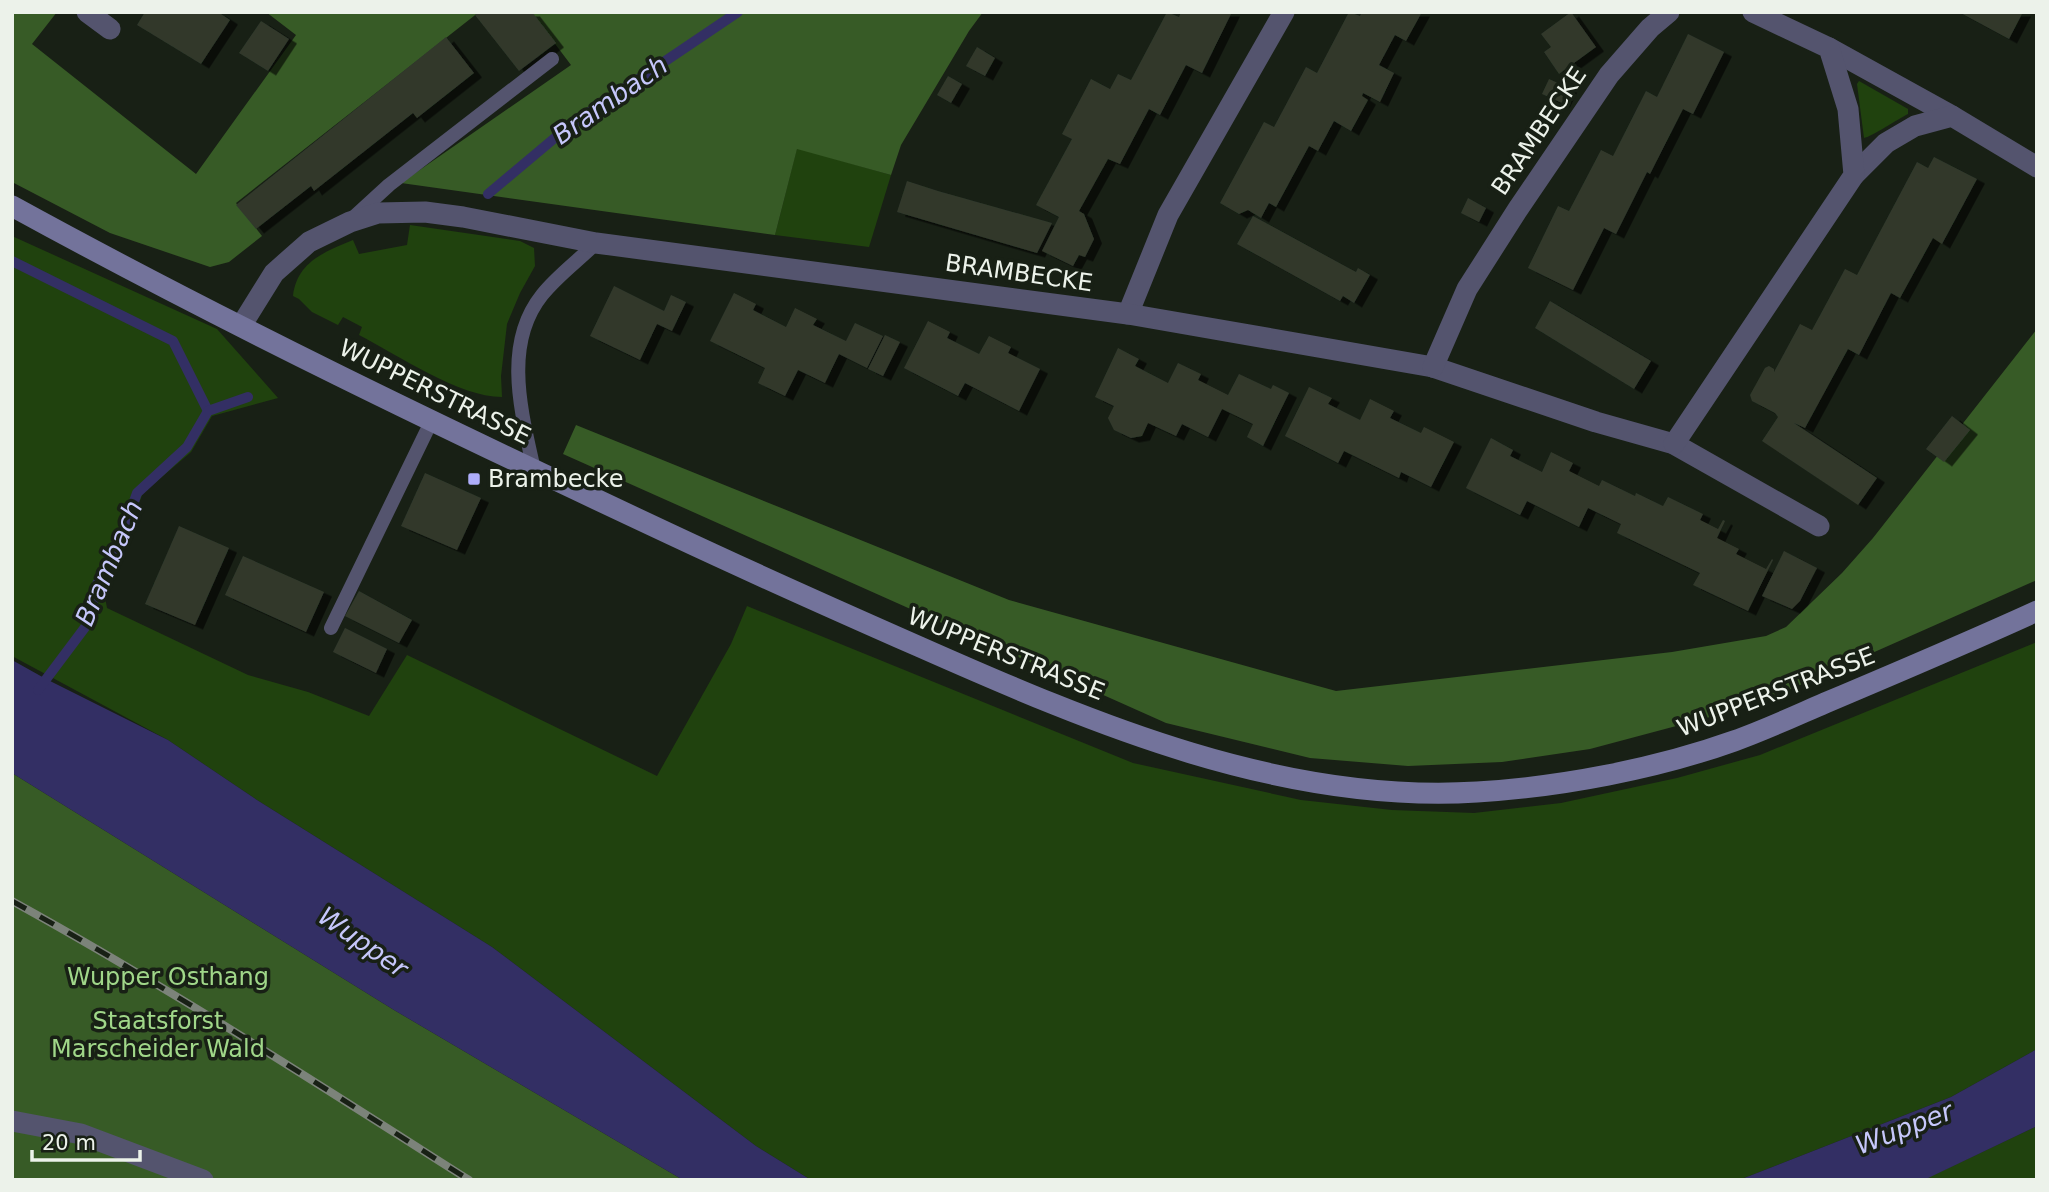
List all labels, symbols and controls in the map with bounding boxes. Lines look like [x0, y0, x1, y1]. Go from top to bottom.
water label: Brambach [547, 50, 673, 150]
street label: BRAMBECKE [1486, 62, 1592, 200]
street label: BRAMBECKE [943, 249, 1095, 297]
street label: WUPPERSTRASSE [335, 333, 535, 451]
place label: Brambecke [488, 465, 623, 493]
marker: Brambecke [466, 471, 482, 487]
water label: Brambach [69, 496, 149, 630]
street label: WUPPERSTRASSE [904, 602, 1108, 706]
street label: WUPPERSTRASSE [1673, 641, 1879, 743]
water label: Wupper [313, 900, 415, 985]
park label: Wupper Osthang [67, 963, 269, 991]
park label: Staatsforst Marscheider Wald [51, 1007, 265, 1063]
water label: Wupper [1851, 1095, 1959, 1160]
scale bar [32, 1118, 140, 1162]
text: 20 m [42, 1131, 96, 1155]

